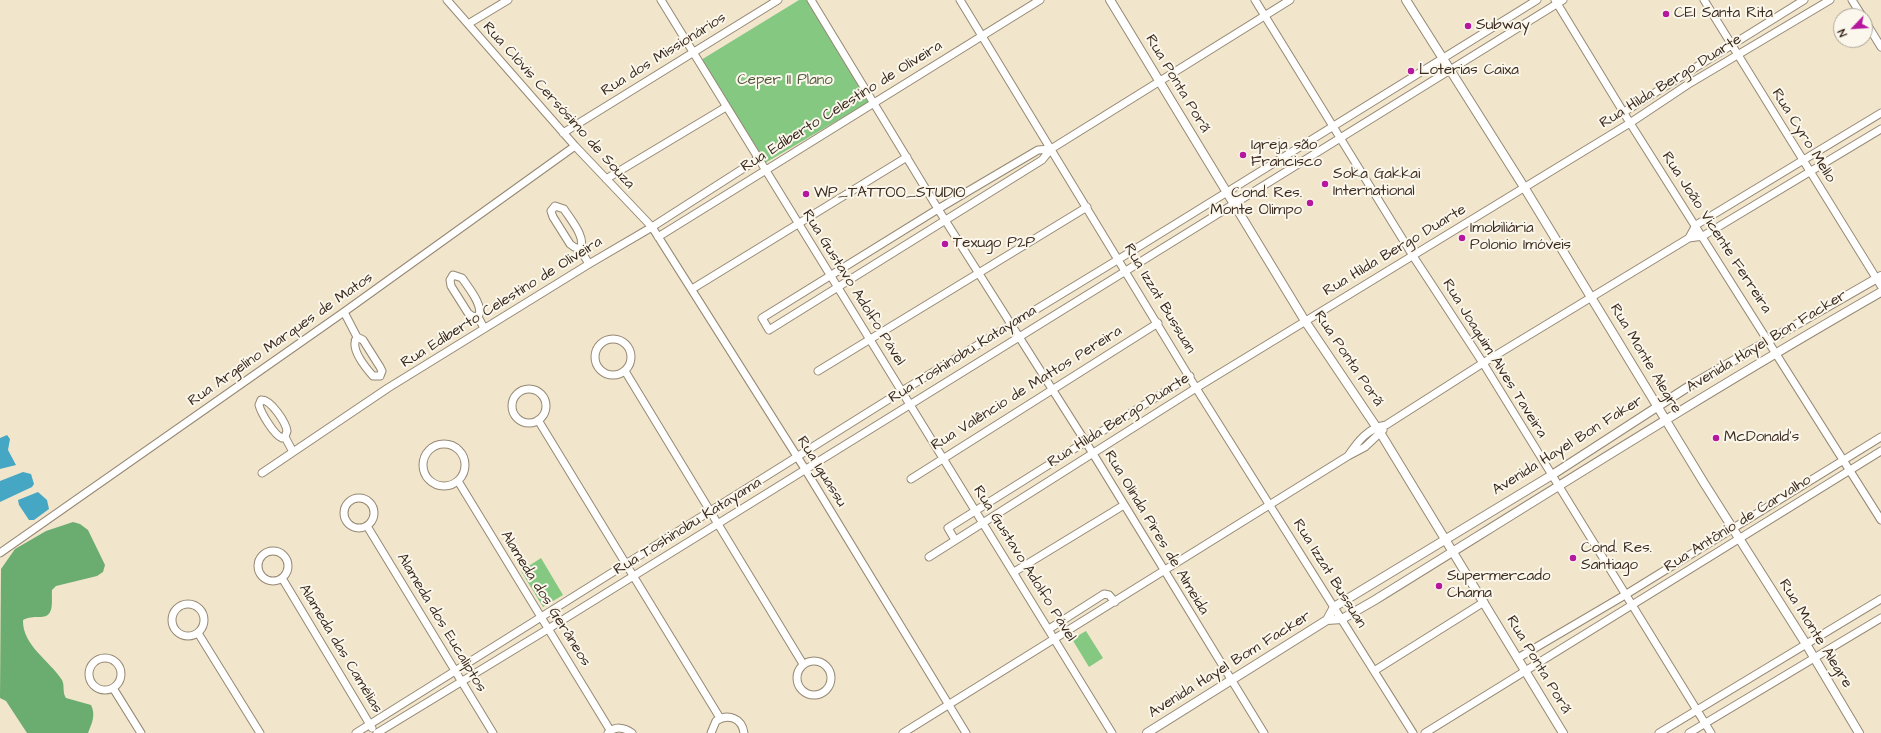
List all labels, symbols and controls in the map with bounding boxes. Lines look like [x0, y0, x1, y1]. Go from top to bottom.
place label: CEI Santa Rita [1674, 5, 1773, 23]
north arrow [1833, 8, 1873, 48]
street label: Rua dos Missionários [598, 9, 730, 101]
marker: CEI Santa Rita [1661, 9, 1671, 19]
place label: Subway [1476, 17, 1530, 35]
street label: Rua Clóvis Cersósimo de Souza [478, 19, 638, 193]
marker: Subway [1463, 21, 1473, 31]
text: N [1834, 27, 1851, 39]
street label: Rua Hilda Bergo Duarte [1597, 31, 1745, 133]
street label: Rua Ponta Porã [1141, 32, 1213, 136]
street label: Rua Ediberto Celestino de Oliveira [738, 37, 946, 177]
place label: Loterias Caixa [1419, 62, 1519, 80]
marker: Loterias Caixa [1406, 66, 1416, 76]
park label: Ceper II Plano [737, 72, 833, 90]
street label: Rua Cyro Mello [1767, 86, 1839, 186]
place label: Igreja são Francisco [1251, 137, 1322, 172]
street label: Rua João Vicente Ferreira [1657, 149, 1775, 317]
marker: Igreja são Francisco [1238, 150, 1248, 160]
place label: Soka Gakkai International [1333, 166, 1420, 201]
marker: Soka Gakkai International [1320, 179, 1330, 189]
place label: WP_TATTOO_STUDIO [814, 185, 965, 203]
place label: Cond. Res. Monte Olimpo [1210, 185, 1302, 220]
marker: WP_TATTOO_STUDIO [801, 189, 811, 199]
marker: Cond. Res. Monte Olimpo [1305, 198, 1315, 208]
street label: Rua Hilda Bergo Duarte [1320, 201, 1470, 301]
street label: Rua Gustavo Adolfo Pável [798, 207, 908, 369]
place label: Imobiliária Polonio Imóveis [1470, 220, 1571, 255]
street label: Rua Ediberto Celestino de Oliveira [398, 233, 606, 373]
marker: Imobiliária Polonio Imóveis [1457, 233, 1467, 243]
place label: Texugo P2P [953, 235, 1035, 253]
marker: Texugo P2P [940, 239, 950, 249]
street label: Rua Izzat Bussuan [1119, 241, 1199, 357]
street label: Rua Argelino Marques de Matos [185, 269, 377, 411]
street label: Rua Joaquim Alves Taveira [1438, 276, 1550, 442]
street label: Avenida Hayel Bon Facker [1684, 287, 1850, 397]
street label: Rua Monte Alegre [1605, 301, 1685, 417]
street label: Rua Toshinobu Katayama [886, 302, 1040, 408]
street label: Rua Ponta Porã [1309, 308, 1387, 410]
street label: Rua Valêncio de Mattos Pereira [928, 323, 1126, 455]
street label: Rua Hilda Bergo Duarte [1045, 370, 1193, 472]
street label: Avenida Hayel Bon Faker [1489, 392, 1647, 500]
place label: McDonald's [1724, 429, 1799, 447]
street label: Rua Iguassu [792, 433, 850, 511]
marker: McDonald's [1711, 433, 1721, 443]
street label: Rua Olinda Pires de Almeida [1100, 448, 1212, 618]
street label: Rua Antônio de Carvalho [1661, 471, 1815, 577]
street label: Rua Toshinobu Katayama [611, 474, 765, 580]
street label: Rua Gustavo Adolfo Pável [969, 483, 1079, 645]
street label: Rua Izzat Bussuan [1288, 516, 1370, 632]
street label: Alameda dos Gerâneos [496, 528, 594, 670]
place label: Cond. Res. Santiago [1581, 540, 1652, 575]
street label: Alameda dos Eucaliptos [392, 550, 490, 696]
marker: Cond. Res. Santiago [1568, 553, 1578, 563]
place label: Supermercado Chama [1447, 568, 1550, 603]
street label: Rua Monte Alegre [1774, 576, 1856, 692]
street label: Alameda das Camélias [294, 581, 386, 717]
marker: Supermercado Chama [1434, 581, 1444, 591]
street label: Avenida Hayel Bom Facker [1146, 608, 1314, 722]
street label: Rua Ponta Porã [1502, 613, 1574, 717]

